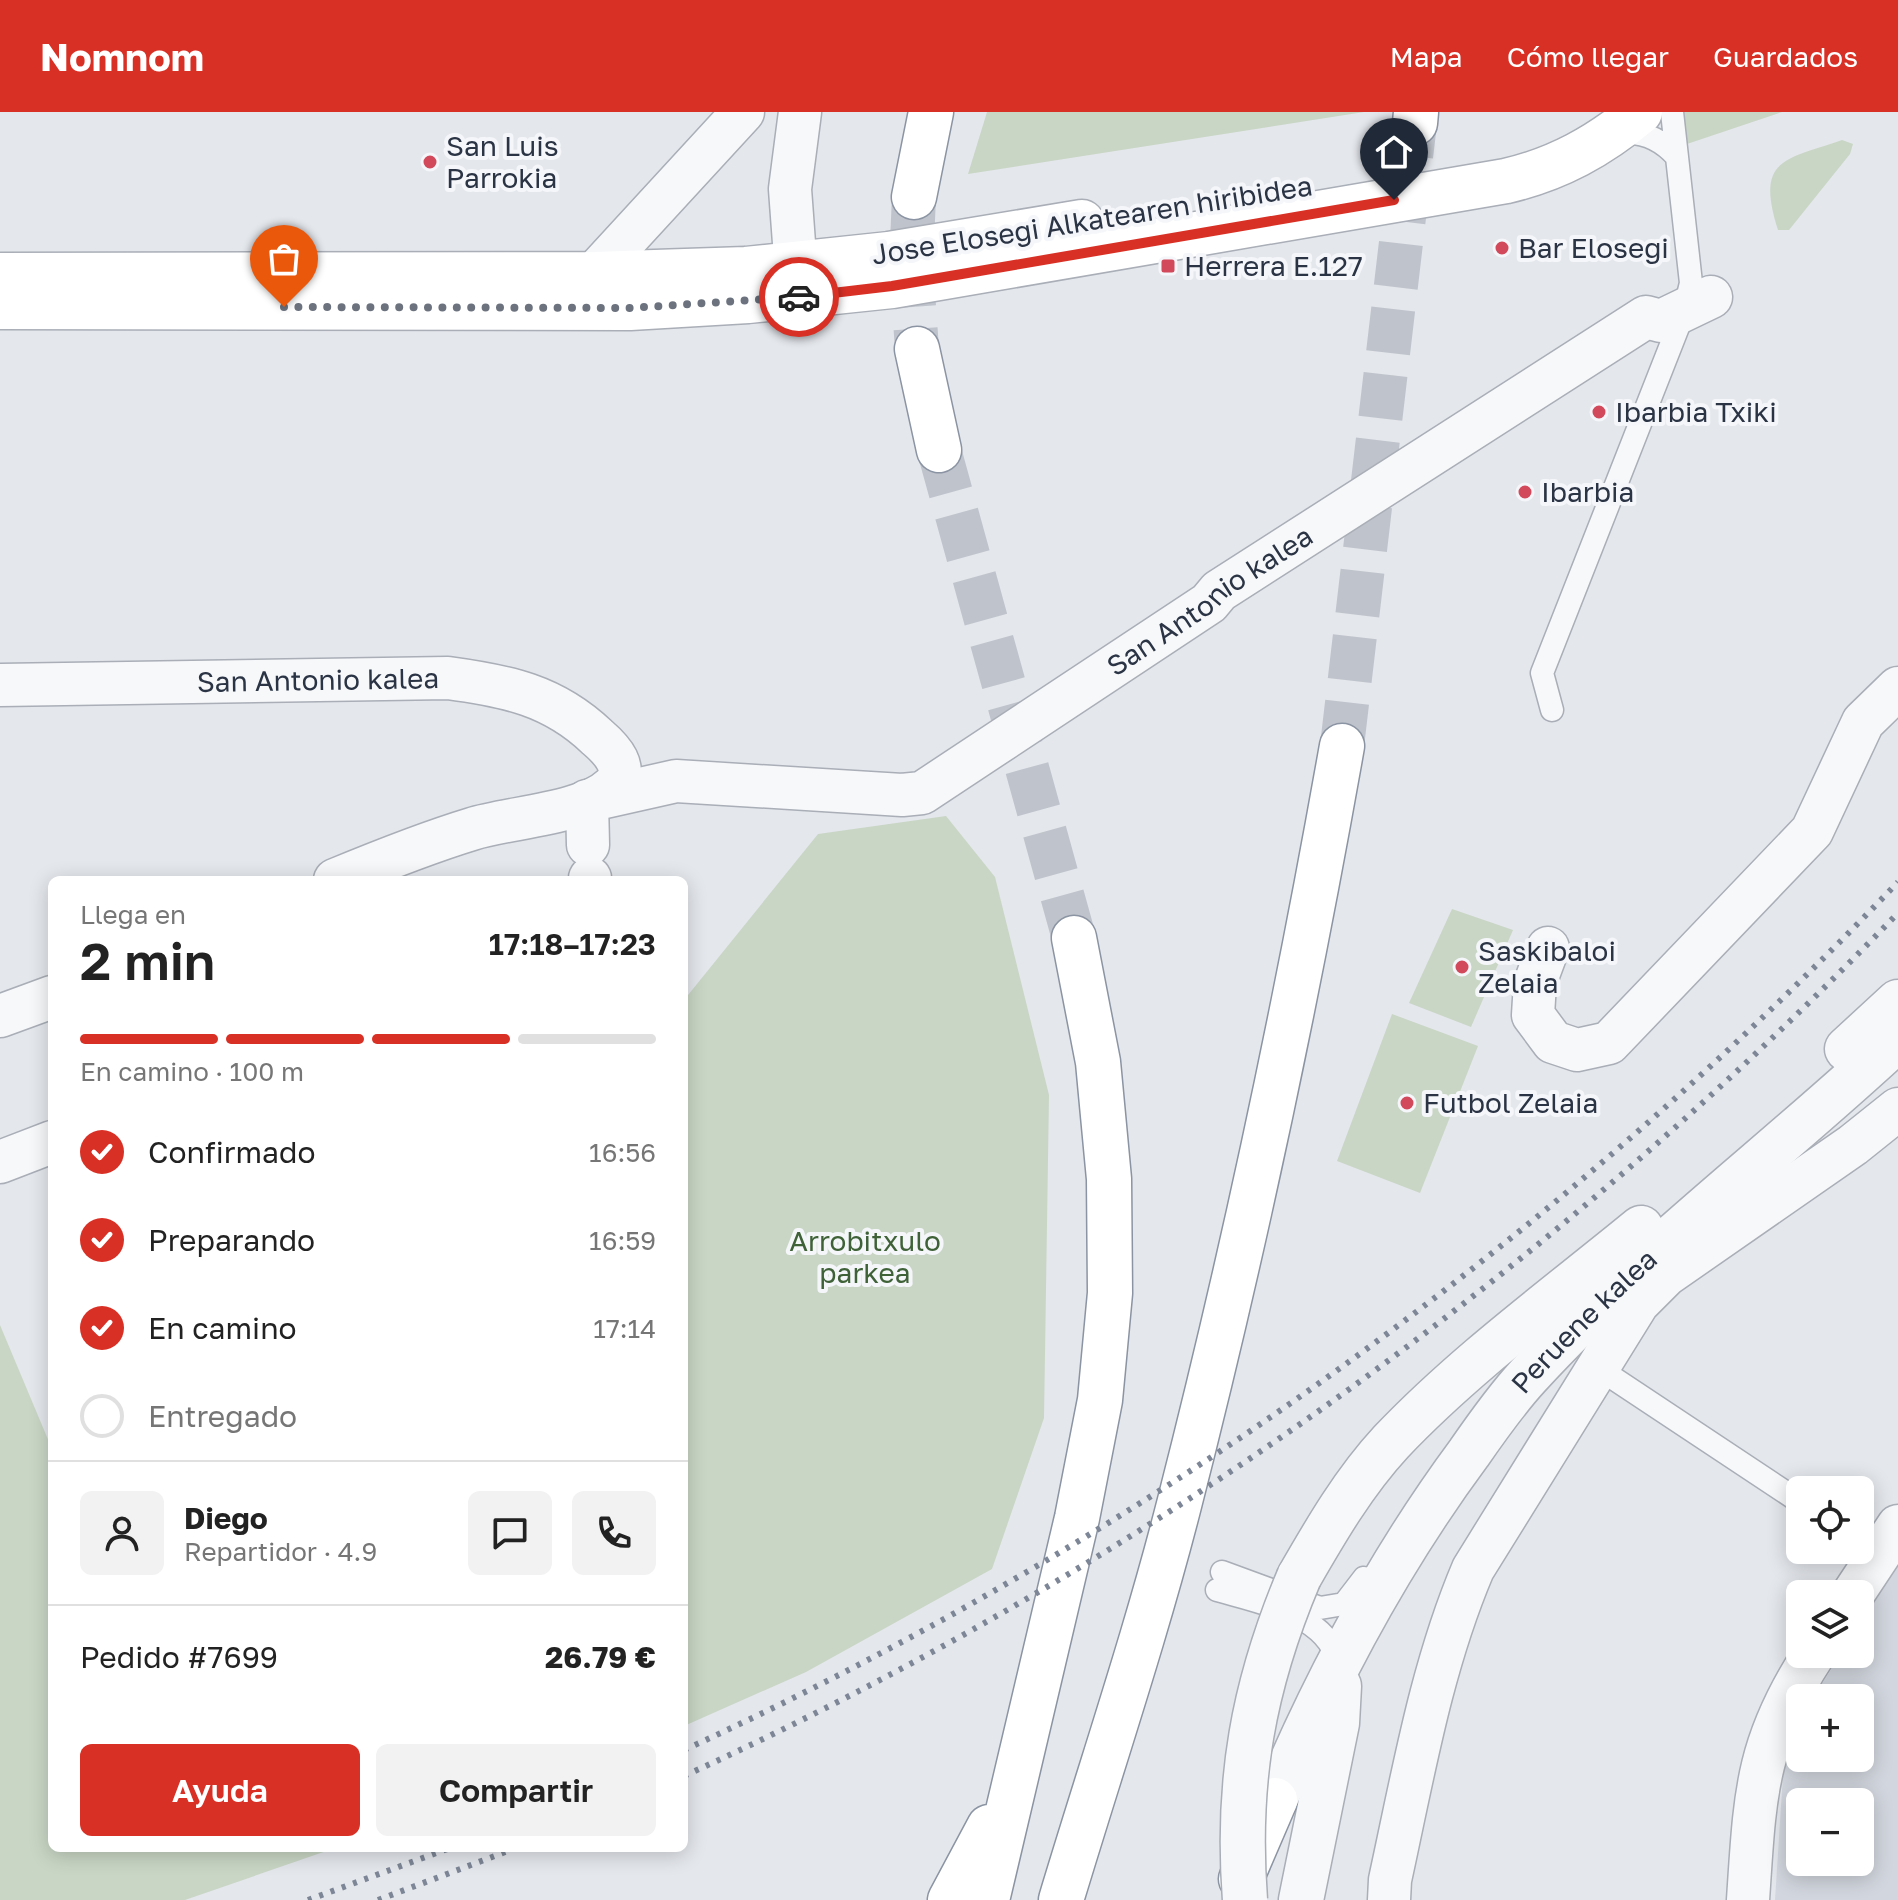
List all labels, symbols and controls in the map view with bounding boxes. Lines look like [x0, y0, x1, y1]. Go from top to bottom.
text: Nomnom [40, 34, 204, 79]
text: Mapa [1390, 40, 1463, 73]
text: Cómo llegar [1507, 40, 1669, 73]
text: Guardados [1713, 40, 1858, 73]
pin [1360, 118, 1428, 200]
place label: San Luis Parrokia [446, 129, 559, 194]
icon: home [1372, 130, 1416, 174]
marker: San Luis Parrokia [421, 153, 439, 171]
street label: Jose Elosegi Alkatearen hiribidea [869, 168, 1315, 271]
pin [250, 225, 318, 307]
place label: Bar Elosegi [1518, 231, 1669, 264]
icon: bag [262, 237, 306, 281]
marker: Bar Elosegi [1493, 239, 1511, 257]
place label: Herrera E.127 [1184, 249, 1363, 282]
courier [759, 257, 839, 337]
marker: Herrera E.127 [1159, 257, 1177, 275]
icon: car [777, 275, 821, 319]
place label: Ibarbia Txiki [1615, 395, 1777, 428]
marker: Ibarbia Txiki [1590, 403, 1608, 421]
place label: Ibarbia [1541, 475, 1634, 508]
marker: Ibarbia [1516, 483, 1534, 501]
street label: San Antonio kalea [1100, 519, 1318, 682]
street label: San Antonio kalea [196, 661, 439, 698]
text: Llega en [80, 899, 186, 930]
text: 17:18–17:23 [489, 926, 656, 962]
text: 2 min [80, 929, 215, 991]
place label: Saskibaloi Zelaia [1478, 934, 1616, 999]
marker: Saskibaloi Zelaia [1453, 958, 1471, 976]
text: En camino · 100 m [80, 1056, 304, 1087]
place label: Futbol Zelaia [1423, 1086, 1598, 1119]
marker: Futbol Zelaia [1398, 1094, 1416, 1112]
icon: check [80, 1130, 124, 1174]
text: Confirmado [148, 1134, 316, 1170]
text: 16:56 [589, 1137, 656, 1168]
icon: check [80, 1218, 124, 1262]
text: Preparando [148, 1222, 315, 1258]
park label: Arrobitxulo parkea [789, 1224, 941, 1289]
text: 16:59 [589, 1225, 656, 1256]
street label: Peruene kalea [1504, 1242, 1663, 1399]
icon: check [80, 1306, 124, 1350]
text: En camino [148, 1310, 297, 1346]
text: 17:14 [593, 1313, 656, 1344]
text: Entregado [148, 1398, 297, 1434]
map controls [1786, 1476, 1874, 1876]
button: locate [1786, 1476, 1874, 1564]
button: person [80, 1491, 164, 1575]
button: chat [468, 1491, 552, 1575]
button: phone [572, 1491, 656, 1575]
text: Diego [184, 1500, 268, 1536]
text: Repartidor · 4.9 [184, 1536, 377, 1567]
button: layers [1786, 1580, 1874, 1668]
text: Pedido #7699 [80, 1639, 278, 1675]
text: 26.79 € [545, 1639, 656, 1675]
button: + [1786, 1684, 1874, 1772]
button: Ayuda [80, 1744, 360, 1836]
button: Compartir [376, 1744, 656, 1836]
button: − [1786, 1788, 1874, 1876]

